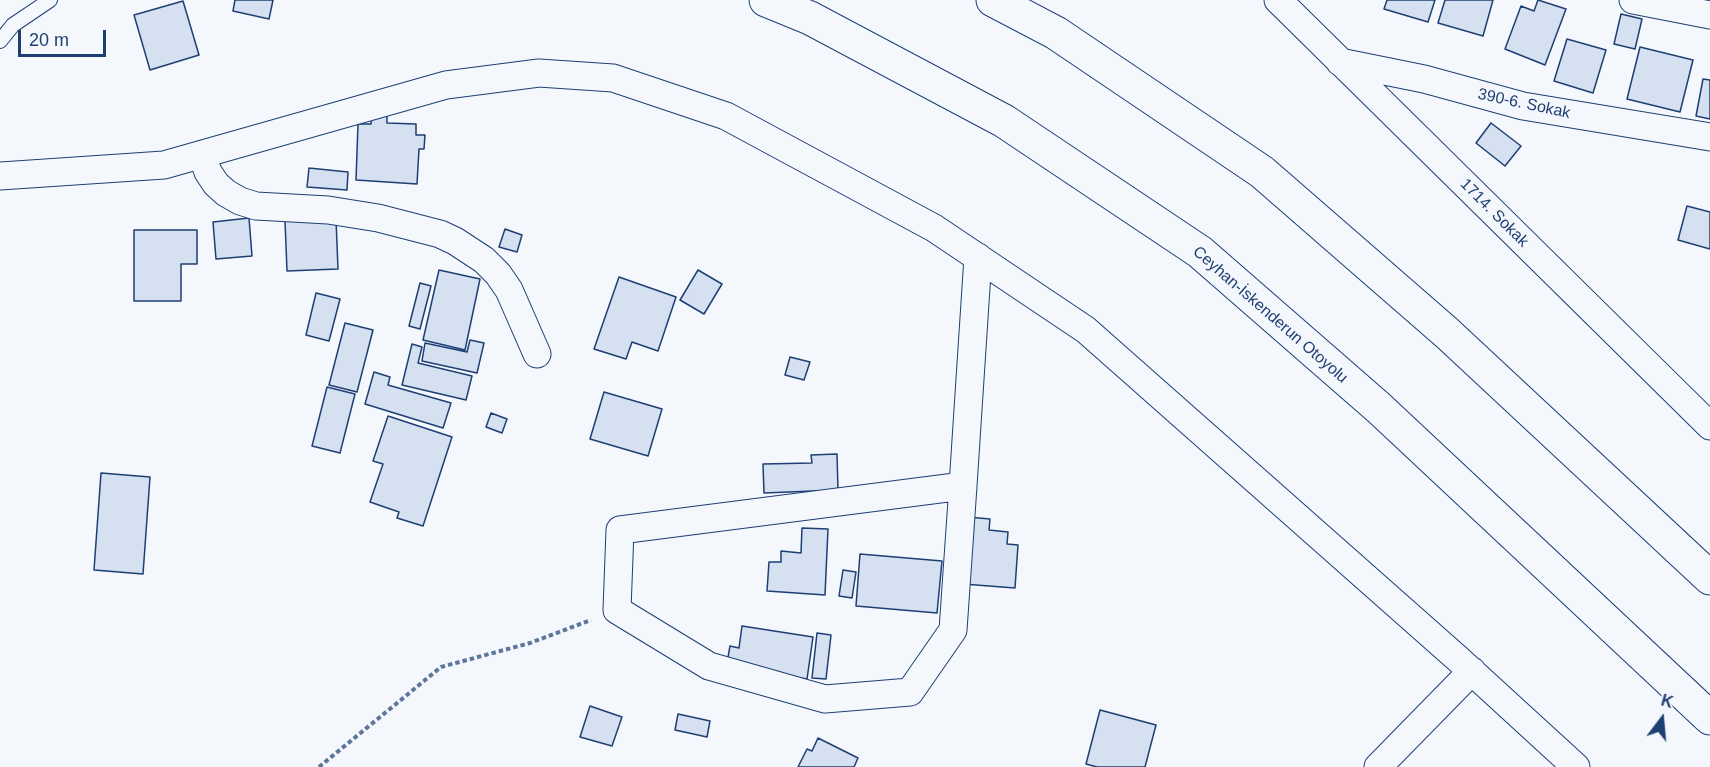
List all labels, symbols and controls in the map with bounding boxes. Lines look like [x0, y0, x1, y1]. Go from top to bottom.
scale bar [21, 18, 110, 56]
text: 20 m [29, 30, 69, 50]
street label: 390-6. Sokak [1476, 85, 1572, 123]
street label: 1714. Sokak [1456, 175, 1532, 251]
street label: Ceyhan-İskenderun Otoyolu [1189, 242, 1351, 388]
north arrow [1632, 689, 1692, 749]
text: K [1659, 691, 1675, 711]

